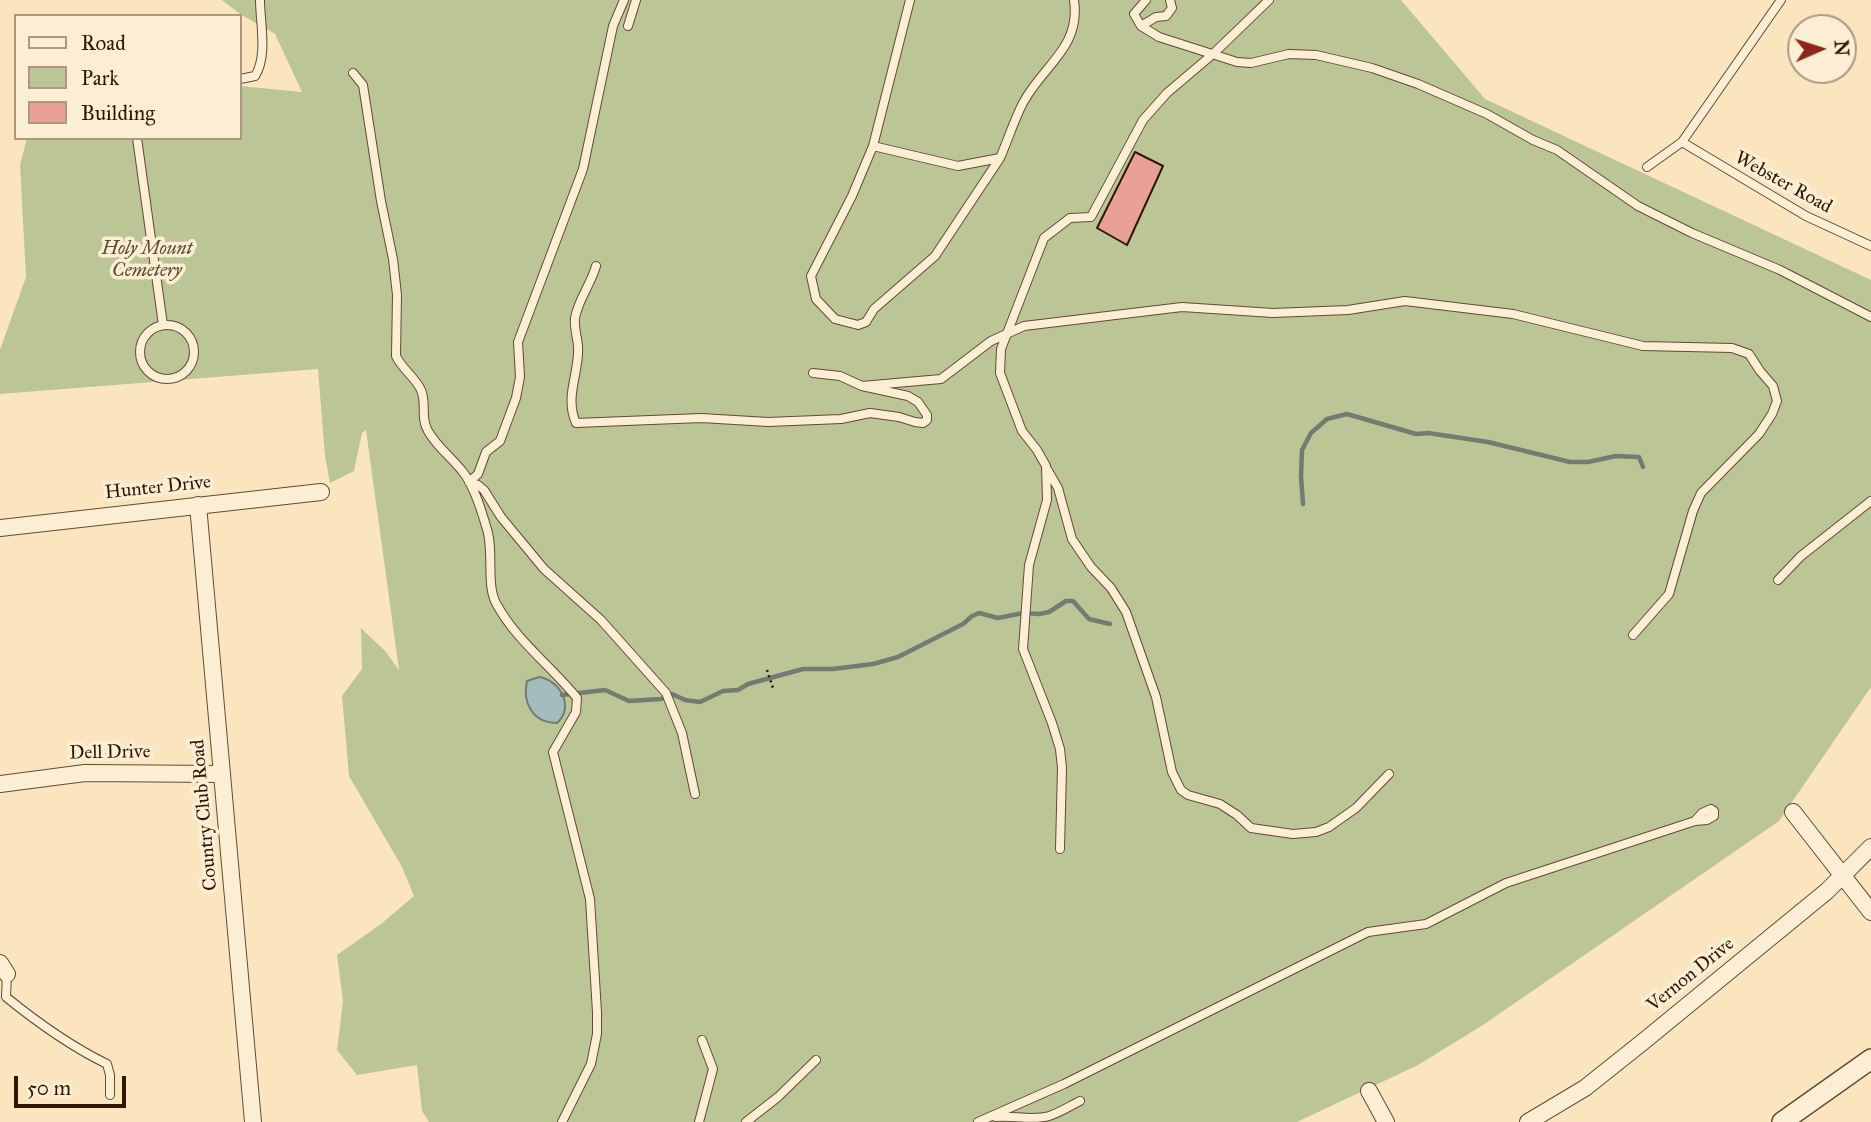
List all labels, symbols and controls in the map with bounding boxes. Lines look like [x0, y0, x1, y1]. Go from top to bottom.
legend [14, 14, 242, 140]
north arrow [1787, 14, 1857, 84]
text: Road [81, 30, 126, 56]
text: N [1830, 39, 1853, 57]
text: Park [81, 65, 119, 91]
text: Building [81, 100, 155, 126]
street label: Webster Road [1730, 147, 1836, 219]
park label: Holy Mount Cemetery [102, 238, 192, 282]
street label: Hunter Drive [104, 471, 212, 505]
street label: Country Club Road [187, 738, 223, 892]
street label: Dell Drive [69, 741, 151, 765]
street label: Vernon Drive [1643, 933, 1739, 1017]
scale bar [18, 1062, 130, 1106]
text: 50 m [27, 1075, 71, 1101]

